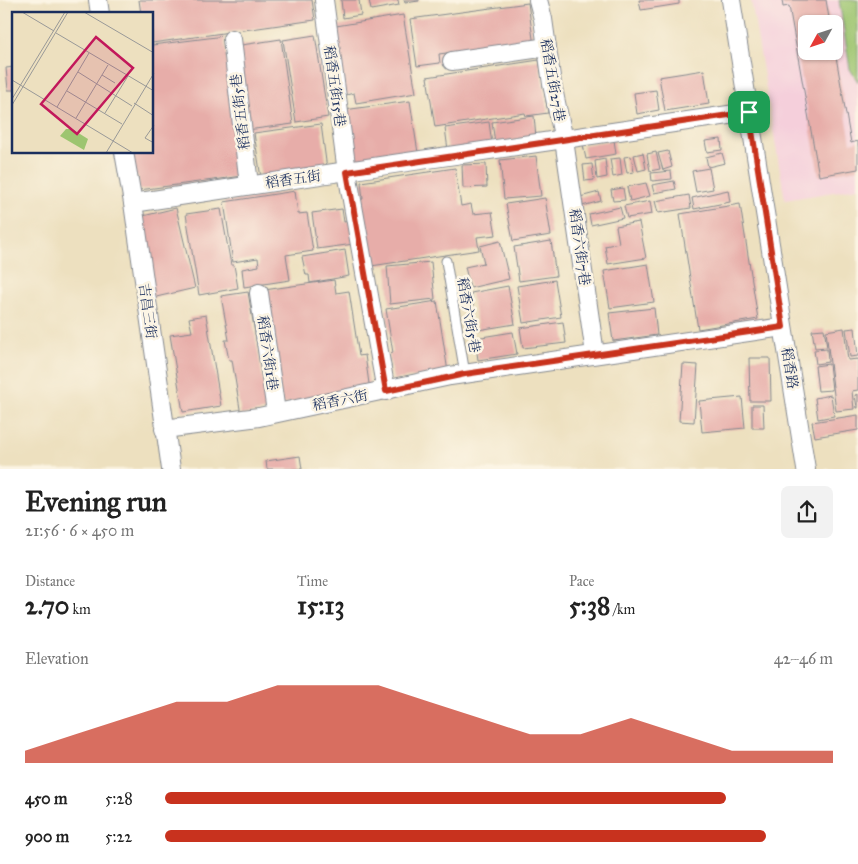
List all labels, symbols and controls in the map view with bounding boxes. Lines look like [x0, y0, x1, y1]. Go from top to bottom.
inset map [12, 12, 154, 154]
north arrow [798, 15, 842, 60]
map controls [798, 15, 843, 60]
street label: 稻香五街27巷 [537, 37, 568, 123]
street label: 稻香五街15巷 [320, 44, 349, 128]
street label: 稻香五街5巷 [227, 73, 254, 151]
pin [728, 91, 770, 133]
icon: arrive [735, 98, 763, 126]
street label: 稻香五街 [264, 167, 322, 192]
street label: 稻香六街7巷 [566, 208, 593, 287]
street label: 稻香六街5巷 [453, 276, 484, 354]
street label: 吉昌三街 [135, 282, 160, 340]
street label: 稻香六街1巷 [254, 314, 281, 392]
street label: 稻香路 [778, 346, 801, 390]
street label: 稻香六街 [311, 387, 369, 414]
text: Evening run [25, 484, 167, 519]
button: share [781, 486, 833, 538]
text: 21:56 · 6 × 450 m [25, 521, 134, 540]
text: Distance [25, 573, 75, 590]
text: Time [297, 573, 328, 590]
text: Pace [569, 573, 594, 590]
text: 2.70 [25, 590, 69, 621]
text: 15:13 [297, 590, 345, 621]
text: 5:38 [569, 590, 610, 621]
text: km [69, 601, 91, 618]
text: /km [610, 601, 635, 618]
text: Elevation [25, 649, 89, 668]
text: 42–46 m [774, 649, 833, 668]
text: 450 m [25, 789, 68, 808]
text: 5:28 [105, 789, 133, 808]
text: 900 m [25, 827, 69, 846]
text: 5:22 [105, 827, 132, 846]

